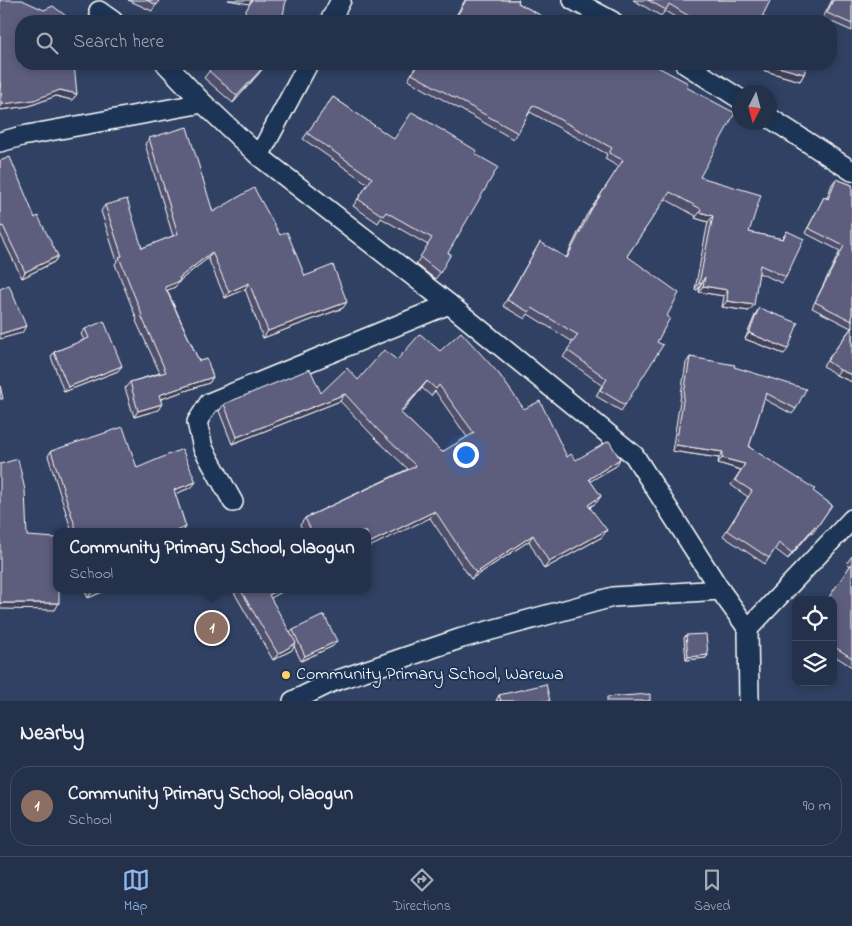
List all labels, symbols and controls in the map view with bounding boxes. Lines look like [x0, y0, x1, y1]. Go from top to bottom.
search box [15, 15, 837, 70]
icon: search [33, 29, 61, 57]
text: Search here [73, 29, 164, 56]
north arrow [732, 85, 777, 130]
your location [453, 442, 479, 468]
popup [53, 528, 371, 593]
text: Community Primary School, Olaogun [69, 535, 355, 562]
text: School [69, 562, 113, 586]
map controls [792, 596, 837, 686]
button: locate [792, 596, 837, 641]
pin: 1 [196, 609, 228, 647]
button: layers [792, 641, 837, 686]
place label: Community Primary School, Warewa [296, 662, 564, 688]
marker: Community Primary School, Warewa [280, 669, 292, 681]
text: Nearby [20, 719, 84, 749]
text: Community Primary School, Olaogun [68, 781, 353, 808]
text: 1 [34, 794, 40, 818]
text: 90 m [803, 794, 831, 818]
text: School [68, 808, 112, 832]
tab: Map [122, 866, 150, 917]
tab: Directions [393, 866, 451, 917]
tab: Saved [694, 866, 730, 917]

